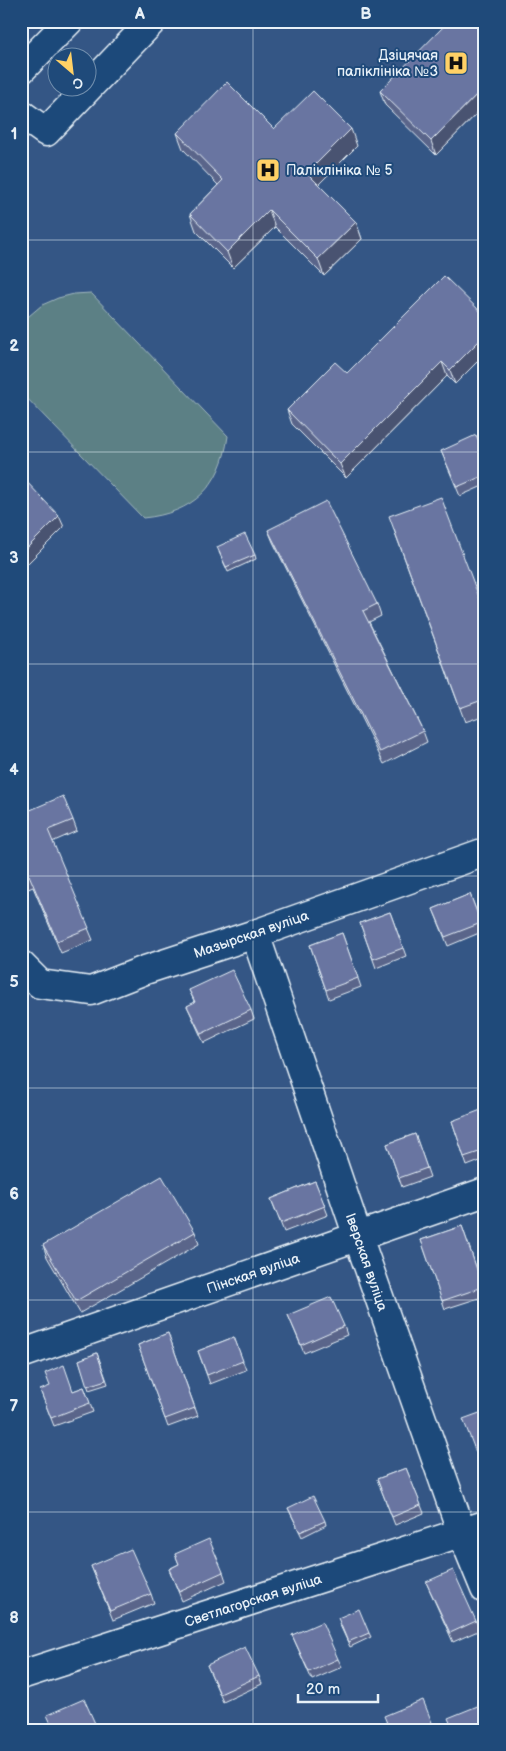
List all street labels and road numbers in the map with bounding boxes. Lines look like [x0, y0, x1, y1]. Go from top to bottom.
street label: Мазырская вуліца [192, 907, 311, 962]
street label: Іверская вуліца [342, 1211, 391, 1314]
street label: Пінская вуліца [204, 1249, 303, 1297]
street label: Светлагорская вуліца [182, 1570, 325, 1631]

